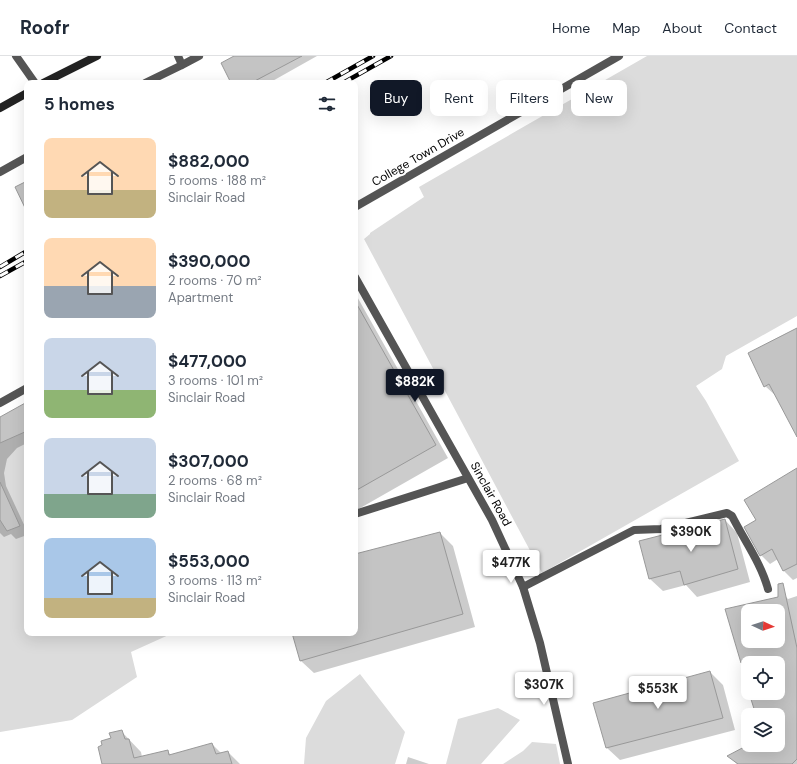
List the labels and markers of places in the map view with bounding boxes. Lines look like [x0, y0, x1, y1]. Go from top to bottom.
pin: $882K [387, 369, 443, 403]
pin: $390K [663, 519, 719, 553]
pin: $477K [483, 550, 539, 584]
pin: $307K [516, 672, 572, 706]
pin: $553K [630, 676, 686, 710]

